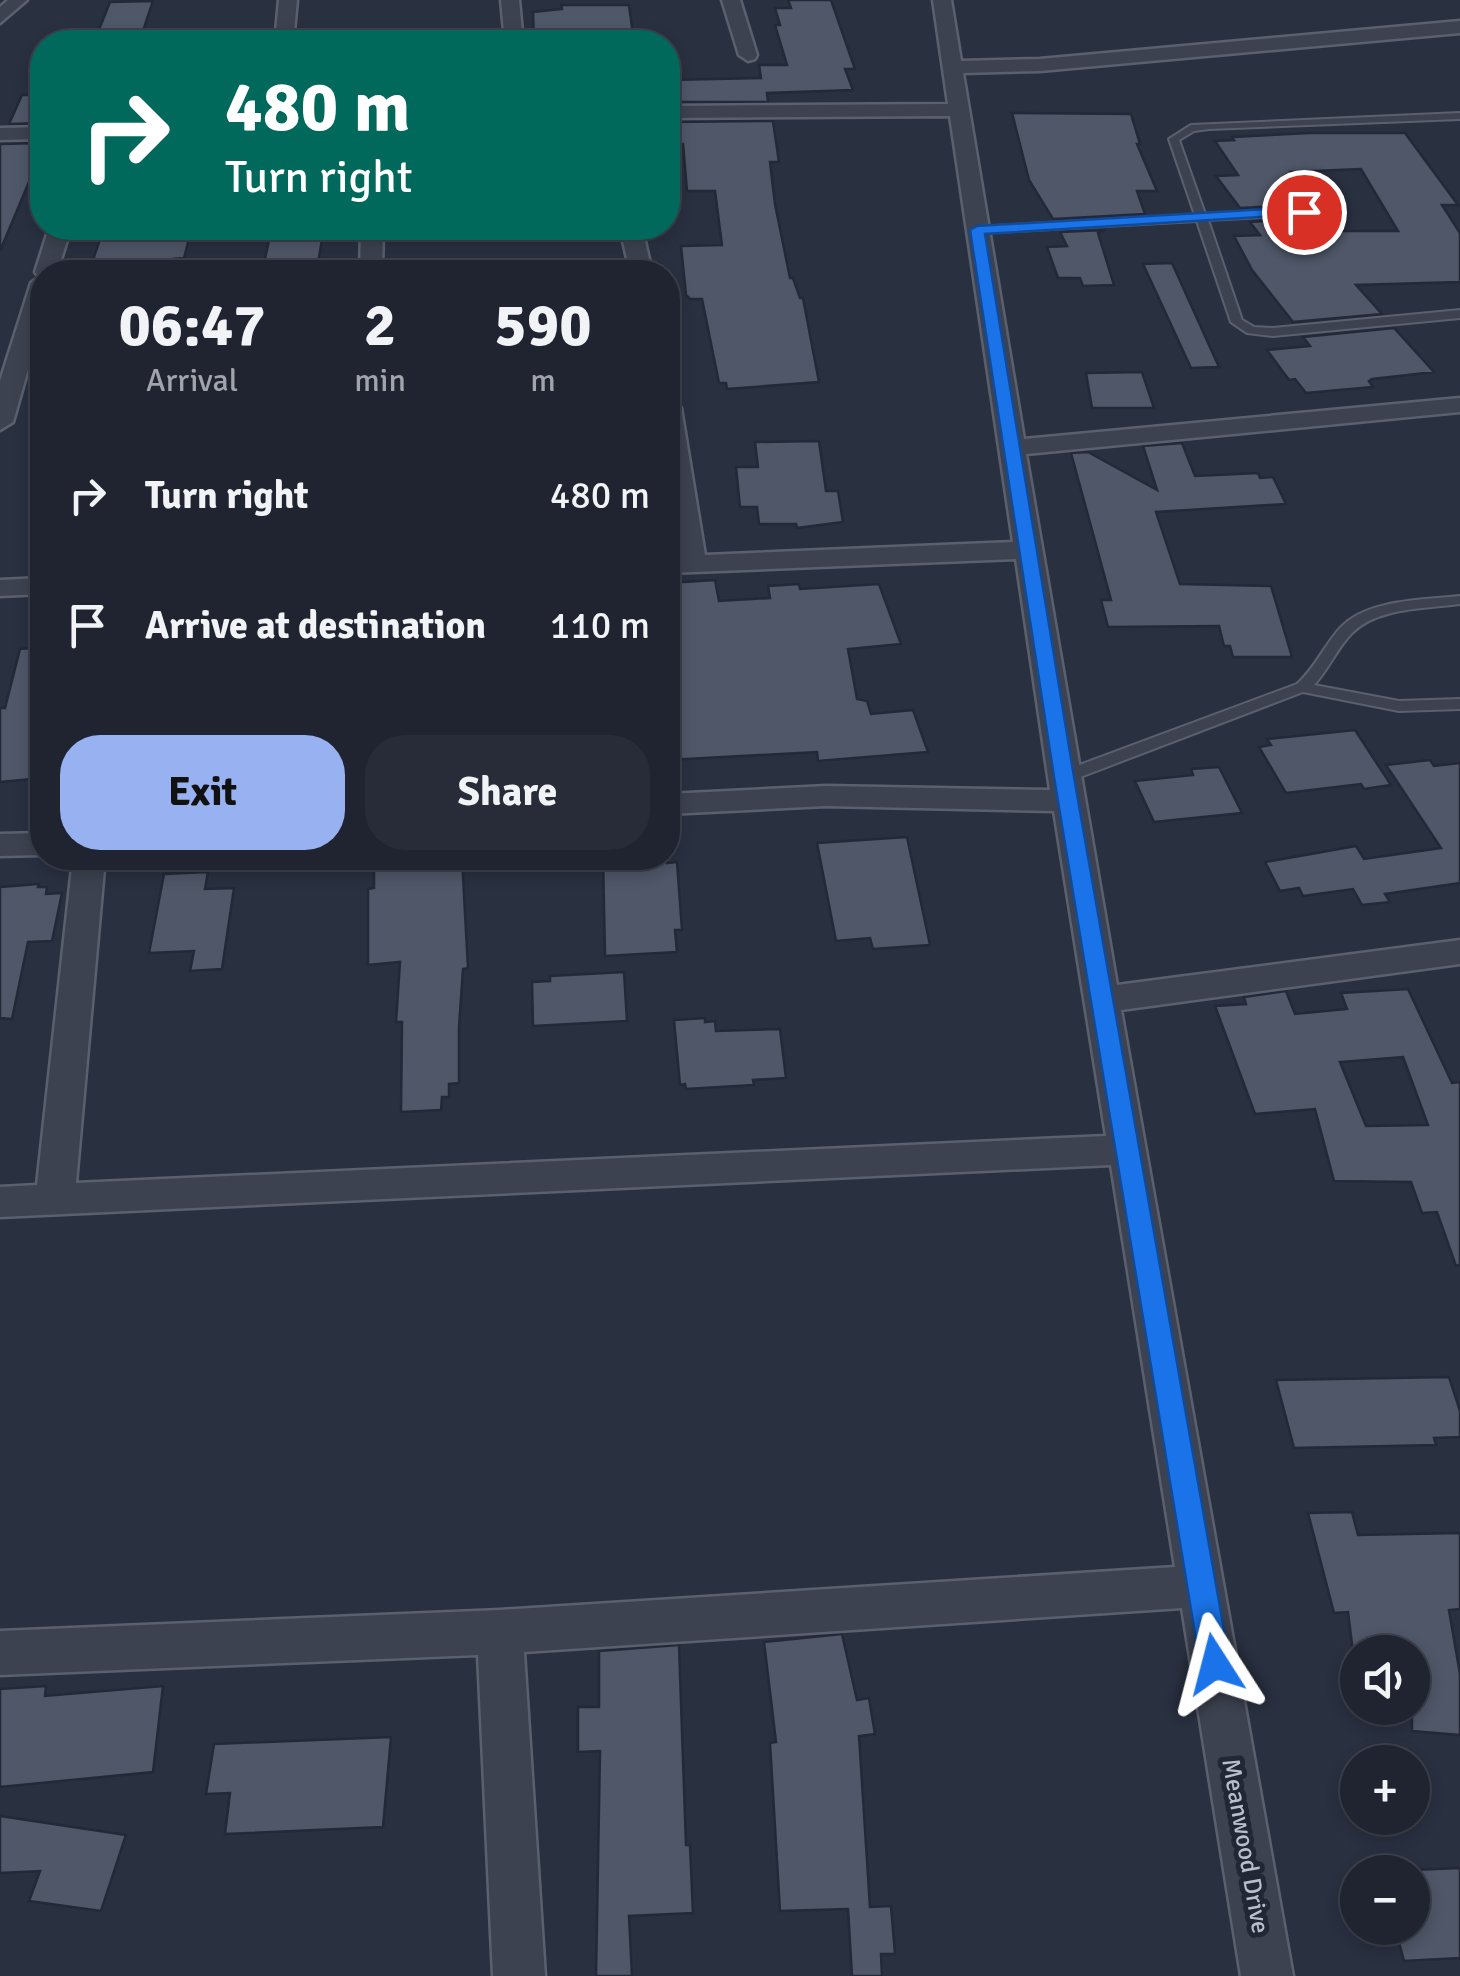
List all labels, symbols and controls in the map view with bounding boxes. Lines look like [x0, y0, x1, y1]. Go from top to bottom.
text: 480 m [225, 64, 410, 150]
icon: right [60, 70, 190, 200]
text: Turn right [225, 150, 413, 205]
pin [1262, 170, 1347, 255]
icon: arrive [1277, 185, 1332, 240]
text: 06:47 [118, 289, 266, 363]
text: 2 [364, 289, 396, 363]
text: 590 [494, 289, 592, 363]
text: Arrival [146, 361, 238, 400]
text: min [354, 361, 406, 400]
text: m [530, 361, 556, 400]
icon: right [60, 468, 115, 523]
text: Turn right [145, 472, 309, 519]
text: 480 m [550, 472, 650, 519]
icon: arrive [60, 598, 115, 653]
text: Arrive at destination [145, 602, 486, 649]
text: 110 m [550, 602, 650, 649]
button: Exit [60, 735, 345, 850]
button: Share [365, 735, 650, 850]
position arrow [1163, 1612, 1267, 1716]
map controls [1340, 1635, 1430, 1945]
button: sound [1340, 1635, 1430, 1725]
button: + [1340, 1745, 1430, 1835]
street label: Meanwood Drive [1215, 1756, 1277, 1936]
button: − [1340, 1855, 1430, 1945]

